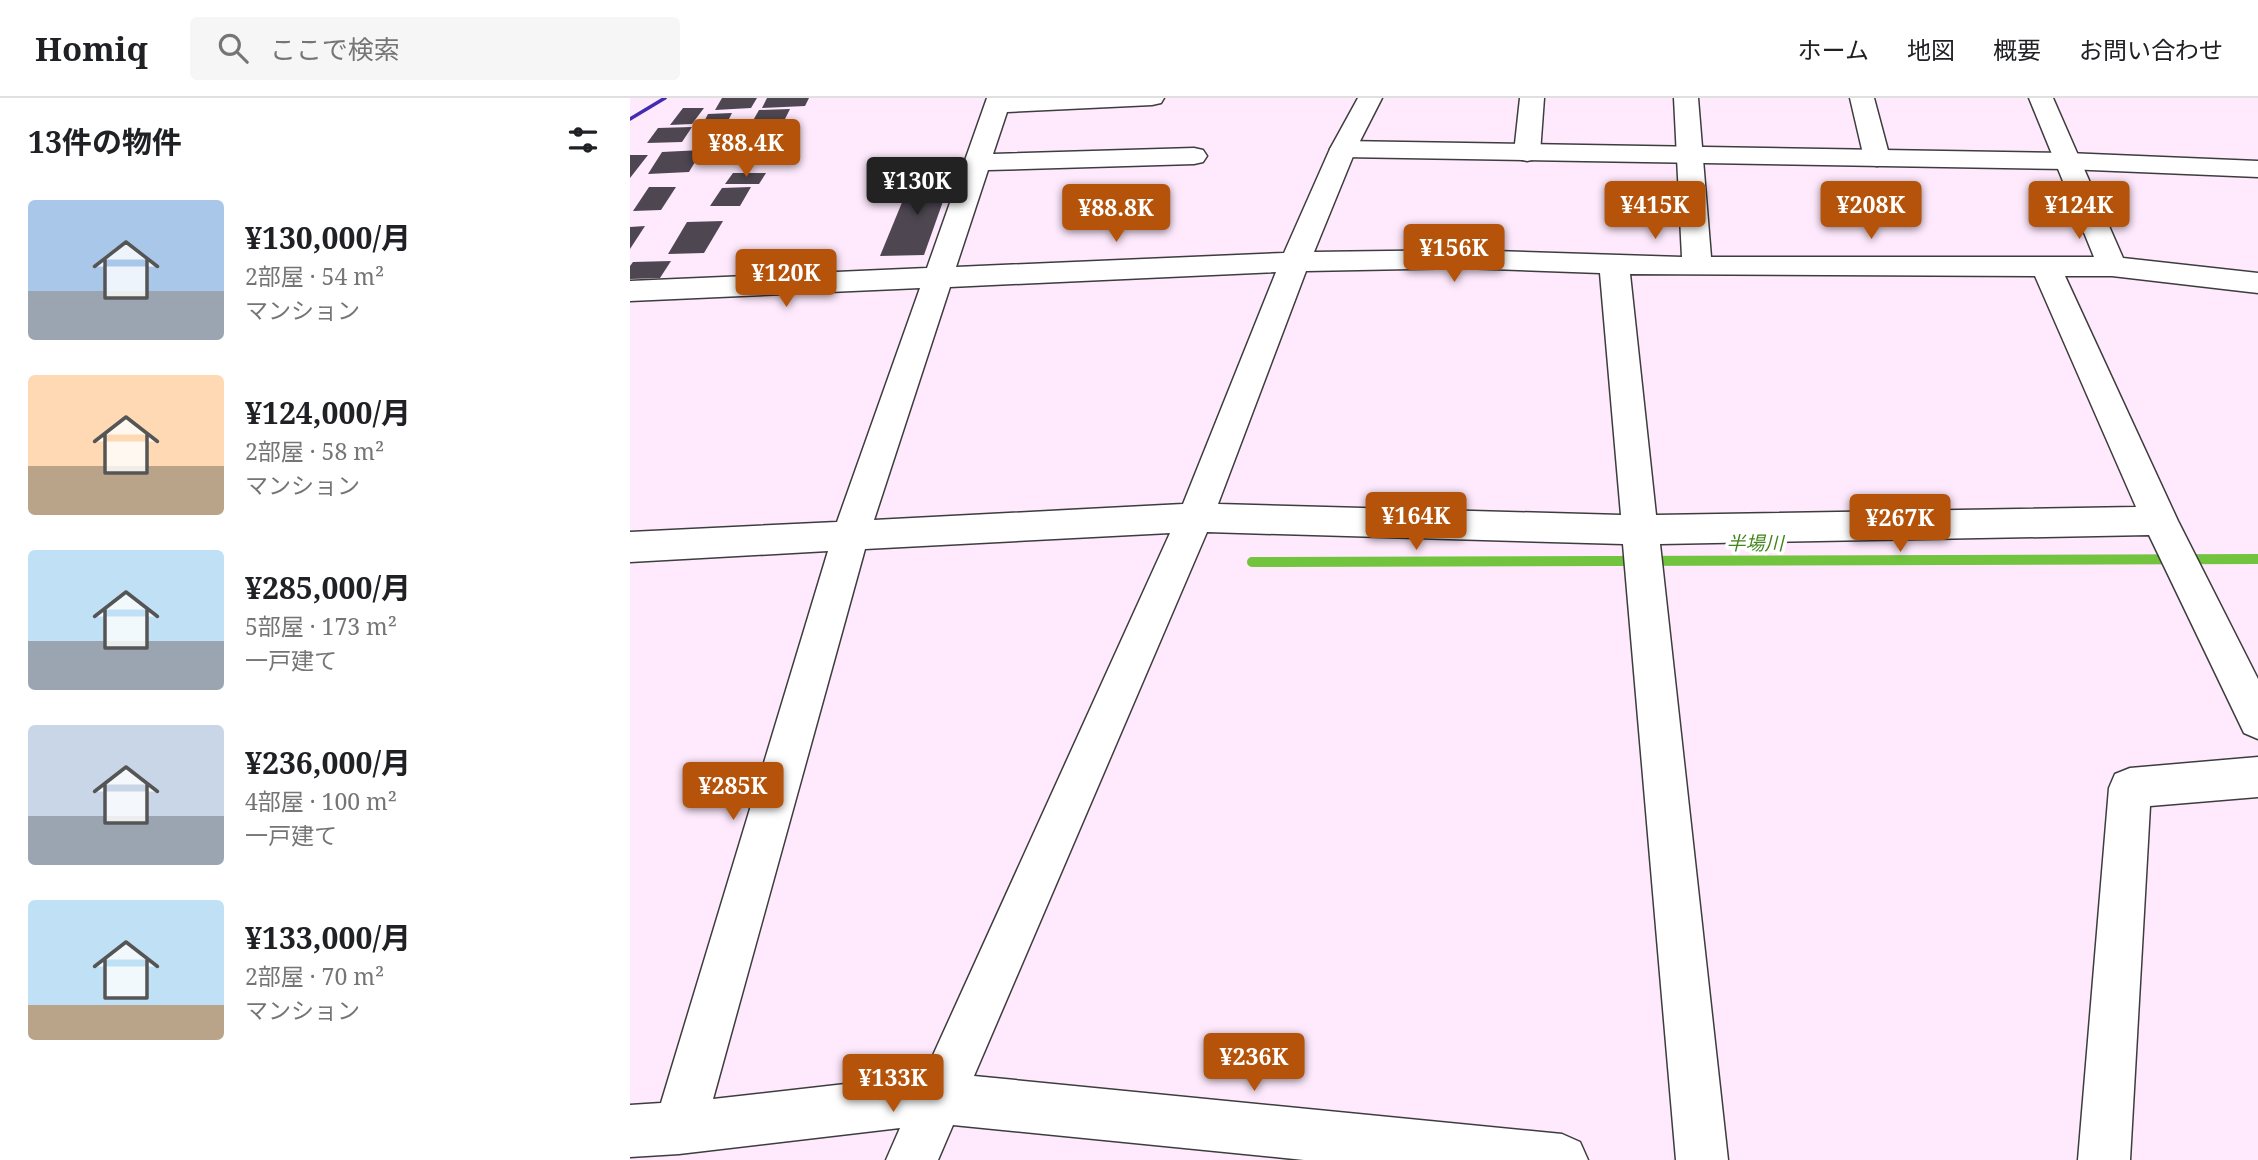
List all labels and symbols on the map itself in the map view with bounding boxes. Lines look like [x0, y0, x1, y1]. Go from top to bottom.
pin: ¥88.4K [689, 120, 803, 179]
pin: ¥130K [868, 158, 966, 217]
pin: ¥415K [1606, 181, 1704, 241]
pin: ¥208K [1822, 181, 1920, 241]
pin: ¥124K [2030, 181, 2128, 241]
pin: ¥88.8K [1059, 184, 1173, 244]
pin: ¥156K [1405, 225, 1503, 284]
pin: ¥120K [737, 250, 835, 309]
pin: ¥164K [1367, 492, 1465, 552]
pin: ¥267K [1851, 494, 1949, 554]
water label: 半場川 [1726, 530, 1785, 556]
pin: ¥285K [684, 762, 782, 822]
pin: ¥236K [1205, 1034, 1303, 1093]
pin: ¥133K [844, 1054, 942, 1114]

